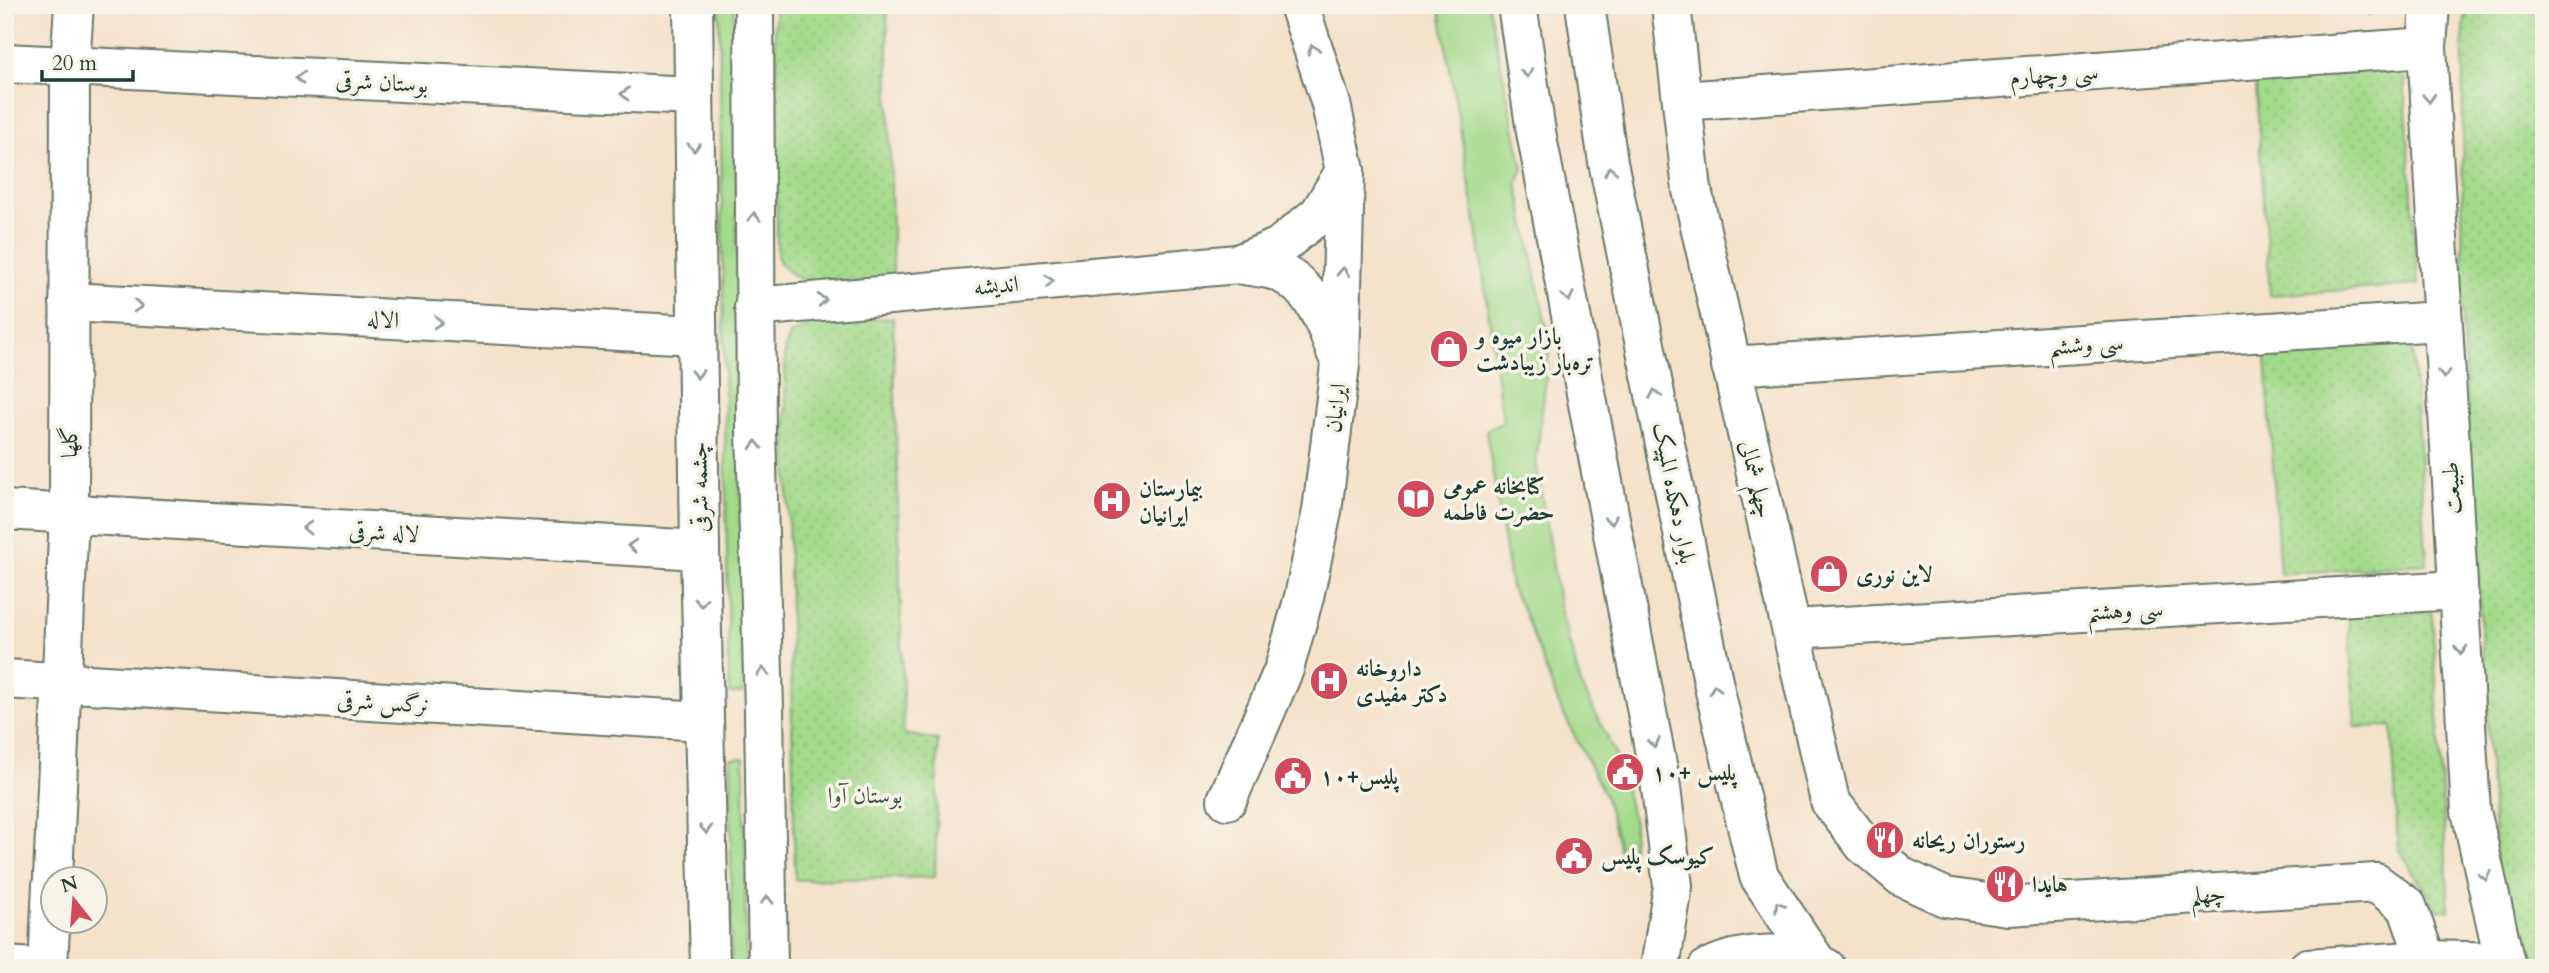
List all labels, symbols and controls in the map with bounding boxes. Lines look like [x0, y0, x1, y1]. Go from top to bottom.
scale bar [42, 38, 133, 82]
one-way arrow [1307, 43, 1321, 55]
text: 20 m [52, 49, 97, 78]
street label: سی وچهارم [2009, 56, 2100, 97]
street label: بوستان شرقی [335, 65, 429, 100]
one-way arrow [1519, 67, 1534, 79]
one-way arrow [294, 70, 305, 85]
one-way arrow [619, 86, 630, 101]
one-way arrow [2422, 93, 2437, 104]
one-way arrow [686, 142, 701, 153]
one-way arrow [1603, 165, 1618, 177]
one-way arrow [746, 211, 762, 222]
one-way arrow [1335, 266, 1350, 277]
street label: اندیشه [972, 268, 1020, 303]
one-way arrow [1044, 274, 1055, 289]
one-way arrow [1560, 291, 1575, 302]
one-way arrow [817, 293, 828, 308]
one-way arrow [132, 298, 143, 313]
street label: الاله [366, 303, 400, 336]
one-way arrow [433, 314, 444, 329]
place label: بازار میوه و تره‌بار زیبادشت [1473, 321, 1594, 378]
street label: سی وششم [2048, 326, 2125, 370]
shop icon: بازار میوه و تره‌بار زیبادشت [1428, 328, 1470, 370]
one-way arrow [2437, 369, 2452, 380]
one-way arrow [689, 370, 705, 380]
street label: ایرانیان [1317, 382, 1354, 435]
one-way arrow [1649, 388, 1664, 400]
street label: بلوار دهکده المپیک [1646, 420, 1703, 567]
street label: گلها [54, 426, 85, 458]
street label: چهلم شمالی [1726, 437, 1781, 523]
one-way arrow [748, 439, 764, 449]
street label: چشمه شرقی [683, 441, 716, 533]
street label: طبیعت [2435, 461, 2468, 515]
place label: کتابخانه عمومی حضرت فاطمه [1442, 471, 1554, 528]
place label: بیمارستان ایرانیان [1139, 473, 1203, 530]
library icon: کتابخانه عمومی حضرت فاطمه [1395, 478, 1437, 520]
hospital icon: بیمارستان ایرانیان [1091, 480, 1133, 522]
one-way arrow [1603, 514, 1618, 526]
street label: لاله شرقی [348, 515, 420, 550]
one-way arrow [301, 520, 312, 535]
one-way arrow [626, 539, 637, 554]
shop icon: لاین نوری [1808, 553, 1850, 595]
place label: لاین نوری [1856, 559, 1932, 590]
street label: سی وهشتم [2086, 593, 2164, 635]
one-way arrow [693, 597, 709, 608]
one-way arrow [2453, 645, 2468, 656]
place label: داروخانه دکتر مفیدی [1356, 653, 1447, 710]
hospital icon: داروخانه دکتر مفیدی [1308, 660, 1350, 702]
one-way arrow [755, 666, 771, 677]
one-way arrow [1709, 683, 1723, 695]
street label: نرگس شرقی [336, 685, 430, 720]
one-way arrow [1645, 737, 1660, 749]
public building icon: پلیس +۱۰ [1604, 751, 1646, 793]
public building icon: پلیس+۱۰ [1272, 755, 1314, 797]
place label: پلیس +۱۰ [1652, 757, 1738, 789]
place label: پلیس+۱۰ [1320, 761, 1400, 793]
park label: بوستان آوا [828, 780, 902, 811]
restaurant icon: رستوران ریحانه [1864, 819, 1906, 861]
one-way arrow [699, 824, 714, 835]
place label: رستوران ریحانه [1912, 825, 2026, 856]
public building icon: کیوسک پلیس [1553, 835, 1595, 877]
place label: کیوسک پلیس [1601, 841, 1714, 873]
restaurant icon: هایدا [1984, 863, 2026, 905]
north arrow [38, 864, 108, 934]
place label: هایدا [2032, 869, 2068, 900]
one-way arrow [2477, 869, 2492, 881]
text: N [58, 870, 81, 900]
street label: چهلم [2189, 878, 2227, 918]
one-way arrow [759, 894, 774, 905]
one-way arrow [1775, 900, 1788, 913]

